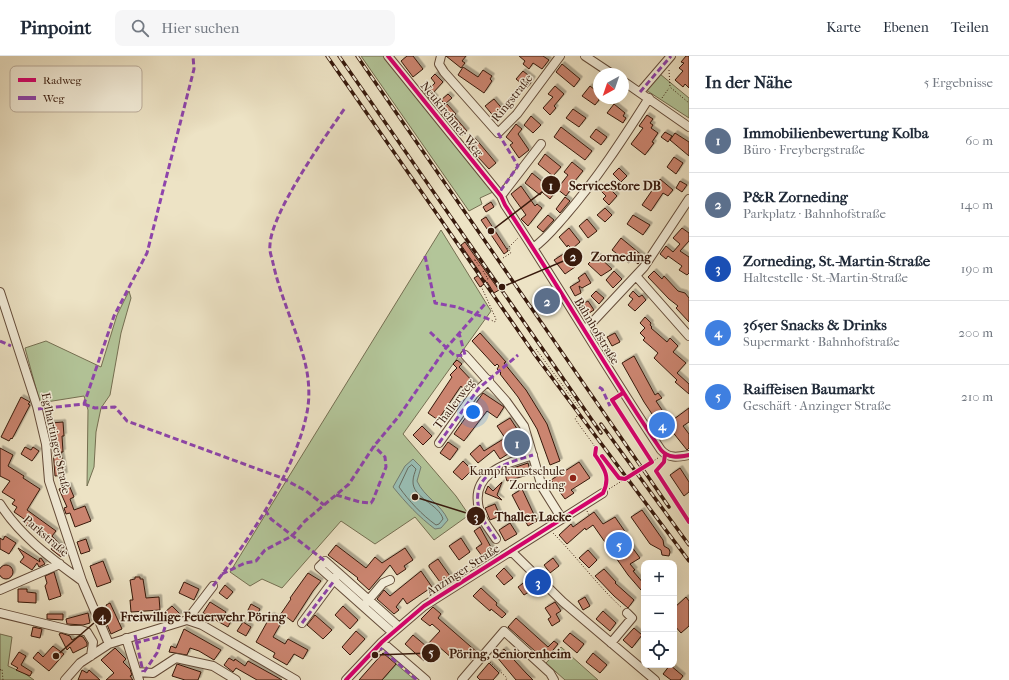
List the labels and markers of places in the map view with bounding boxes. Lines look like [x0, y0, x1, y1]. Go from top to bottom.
callout: ServiceStore DB [541, 173, 669, 198]
callout: Zorneding [563, 244, 659, 269]
pin: 2 [534, 286, 560, 316]
pin: 4 [649, 410, 675, 440]
pin: 1 [504, 428, 530, 458]
place label: Kampfkunstschule Zorneding [469, 464, 566, 492]
marker: Kampfkunstschule Zorneding [568, 473, 578, 483]
callout: Thaller Lacke [466, 504, 579, 529]
pin: 5 [606, 530, 632, 560]
pin: 3 [525, 567, 551, 597]
callout: Freiwillige Feuerwehr Pöring [92, 604, 293, 629]
callout: Pöring, Seniorenheim [421, 641, 579, 666]

